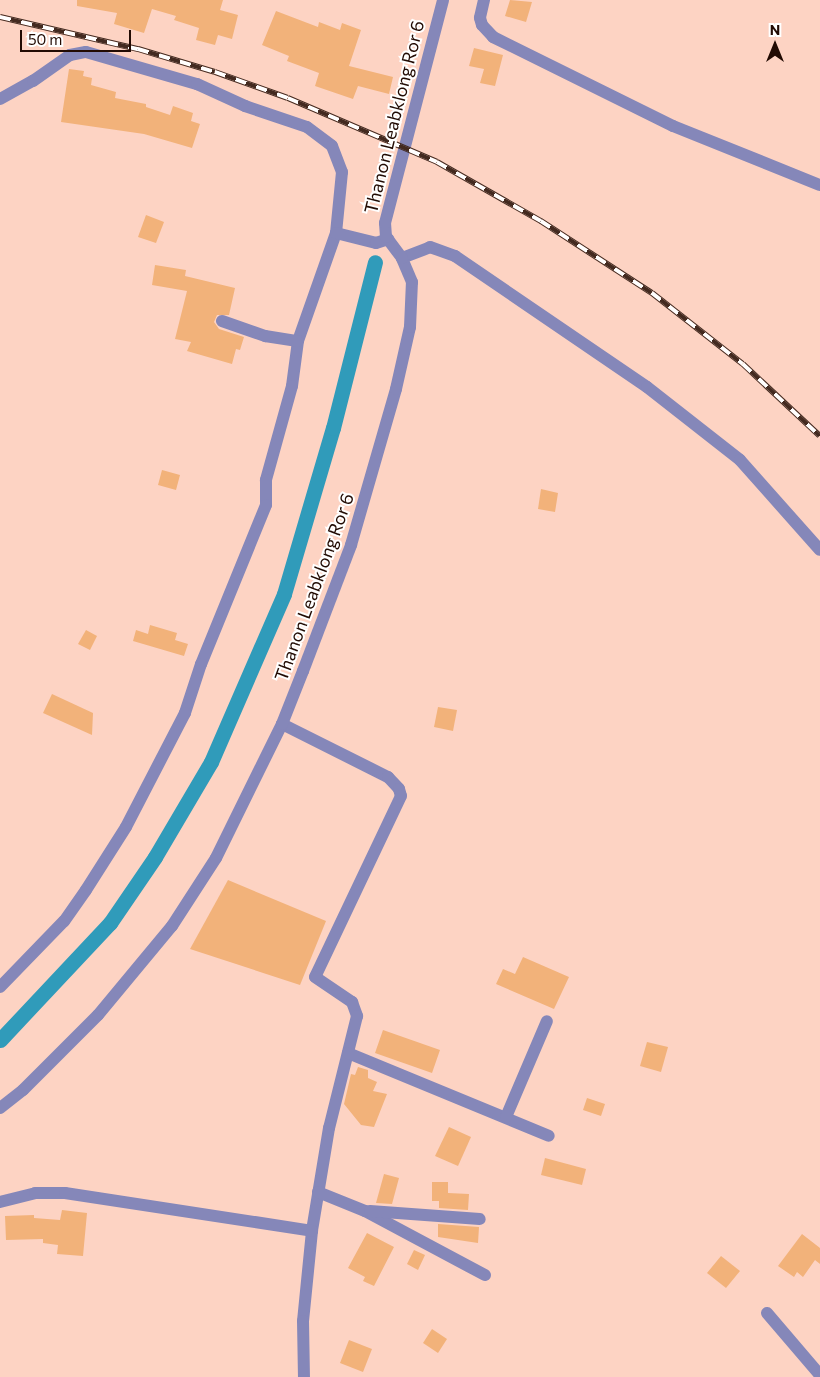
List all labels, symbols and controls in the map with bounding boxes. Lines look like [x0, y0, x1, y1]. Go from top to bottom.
street label: Thanon Leabklong Ror 6 [360, 18, 428, 216]
scale bar [22, 20, 134, 52]
north arrow [750, 20, 800, 70]
text: N [770, 21, 780, 38]
text: 50 m [28, 30, 62, 48]
street label: Thanon Leabklong Ror 6 [270, 490, 358, 684]

